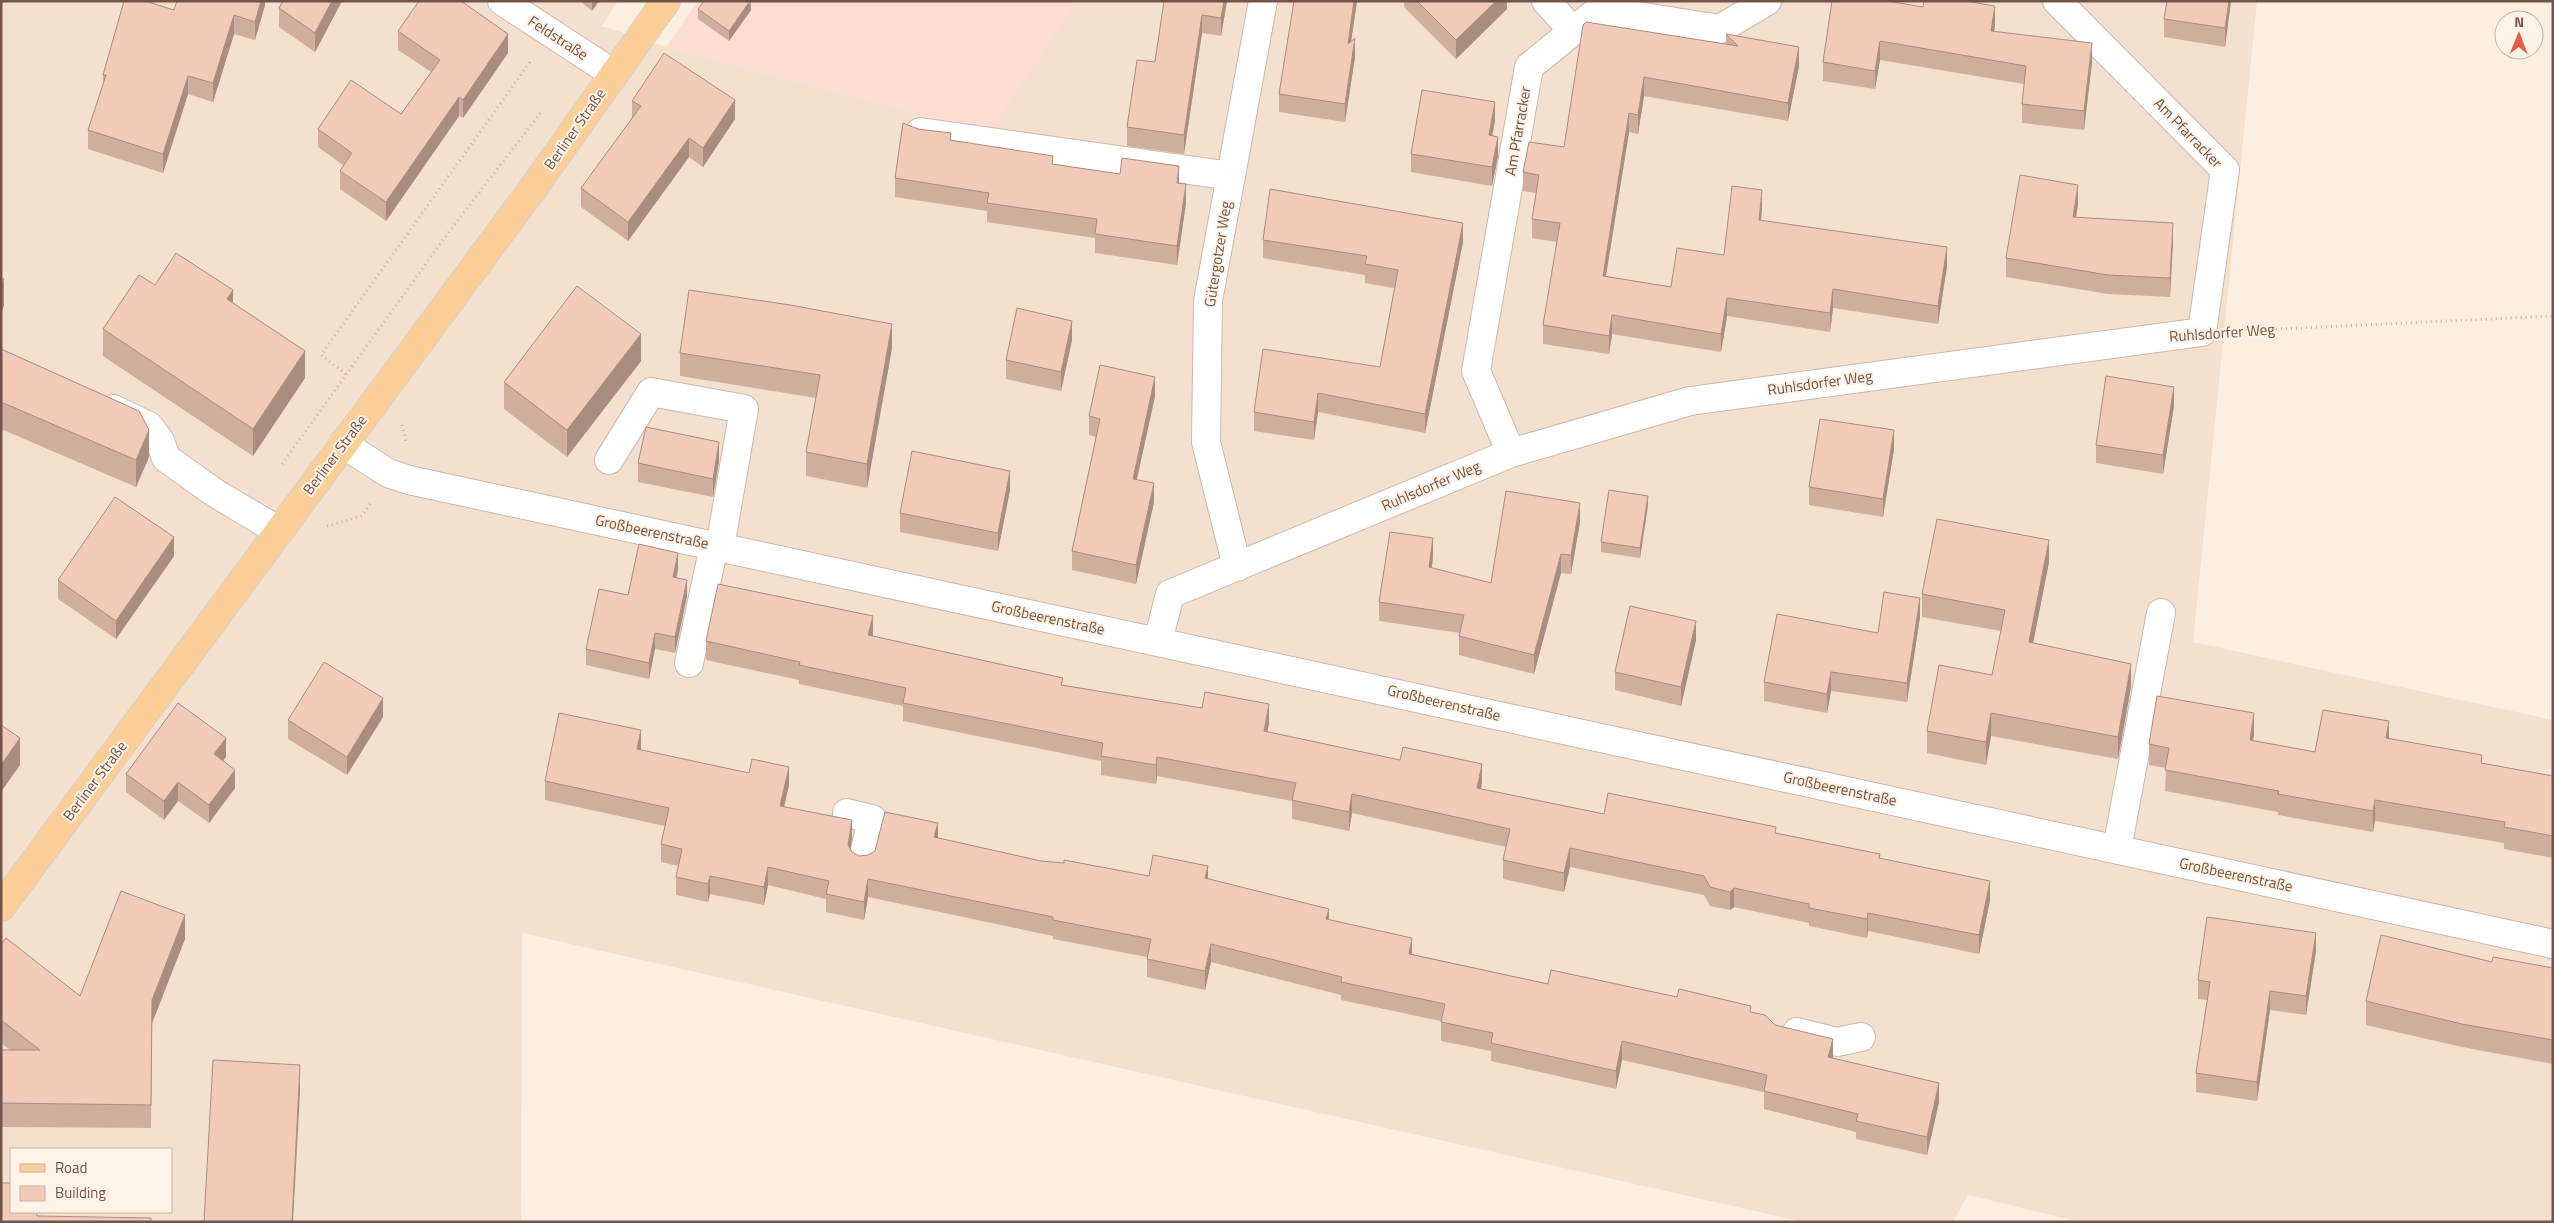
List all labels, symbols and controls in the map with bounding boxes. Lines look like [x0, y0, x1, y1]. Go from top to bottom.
street label: Feldstraße [524, 9, 593, 66]
north arrow [2494, 10, 2544, 60]
text: N [2514, 11, 2524, 32]
street label: Berliner Straße [538, 83, 611, 174]
street label: Am Pfarracker [1498, 84, 1537, 177]
street label: Am Pfarracker [2149, 92, 2228, 173]
street label: Gütergotzer Weg [1198, 199, 1237, 309]
street label: Ruhlsdorfer Weg [2168, 317, 2276, 348]
street label: Ruhlsdorfer Weg [1766, 364, 1874, 401]
street label: Berliner Straße [297, 410, 372, 500]
street label: Ruhlsdorfer Weg [1378, 454, 1484, 517]
street label: Großbeerenstraße [593, 508, 711, 555]
street label: Großbeerenstraße [989, 594, 1107, 641]
street label: Großbeerenstraße [1385, 678, 1503, 727]
street label: Berliner Straße [57, 736, 132, 826]
street label: Großbeerenstraße [1781, 765, 1899, 812]
street label: Großbeerenstraße [2177, 851, 2295, 898]
legend [10, 1148, 172, 1213]
text: Road [55, 1156, 87, 1179]
text: Building [55, 1181, 106, 1204]

